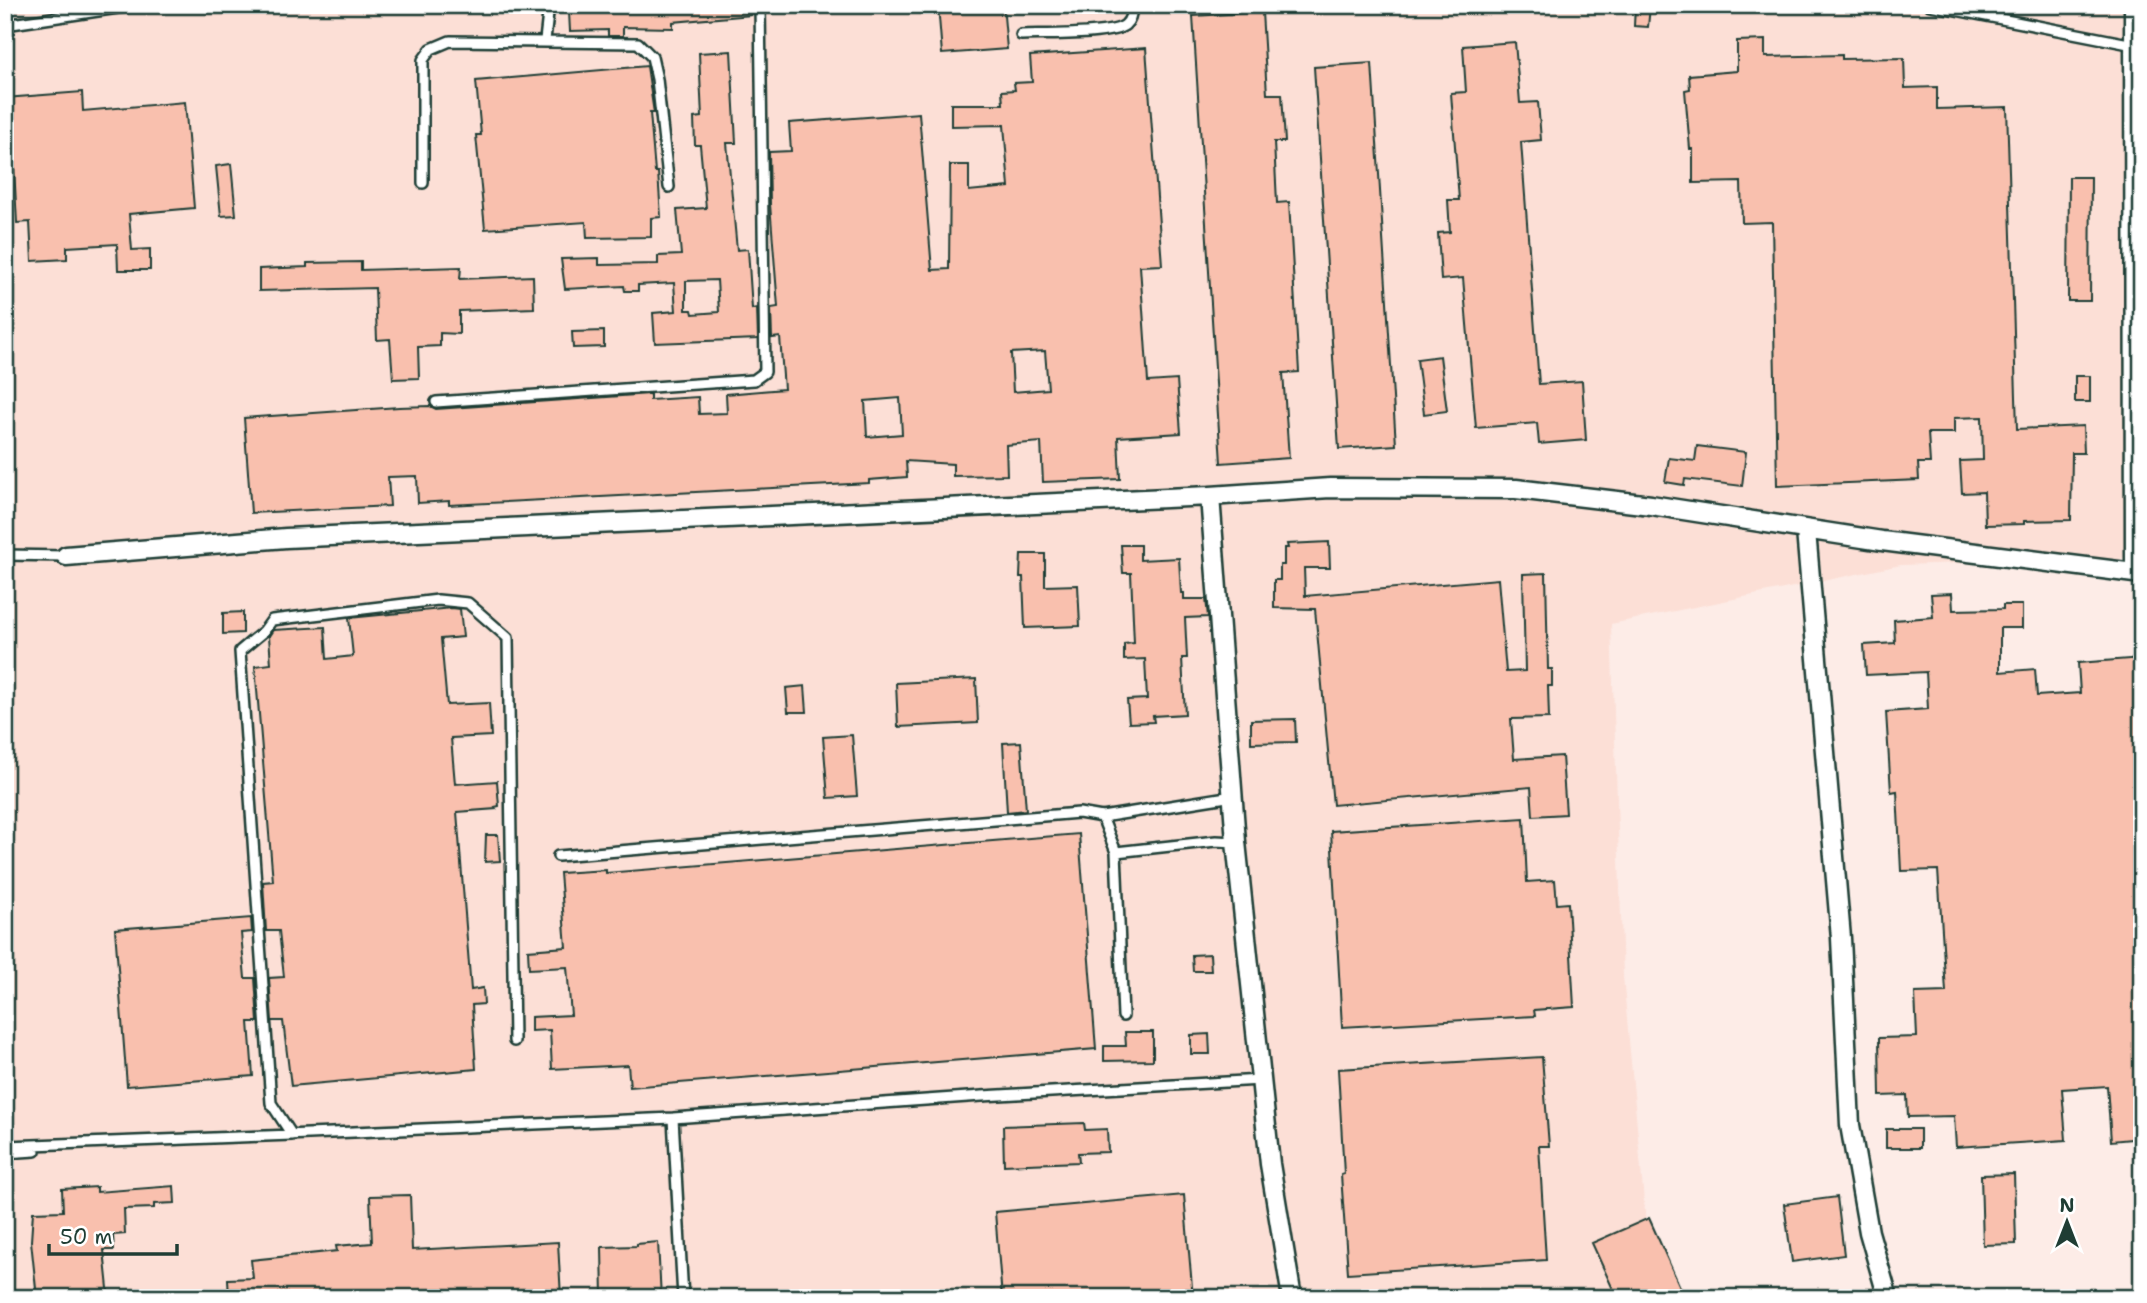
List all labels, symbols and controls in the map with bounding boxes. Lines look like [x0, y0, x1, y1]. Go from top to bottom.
north arrow [2032, 1188, 2102, 1258]
text: N [2059, 1193, 2075, 1218]
scale bar [49, 1212, 177, 1256]
text: 50 m [60, 1223, 113, 1251]

